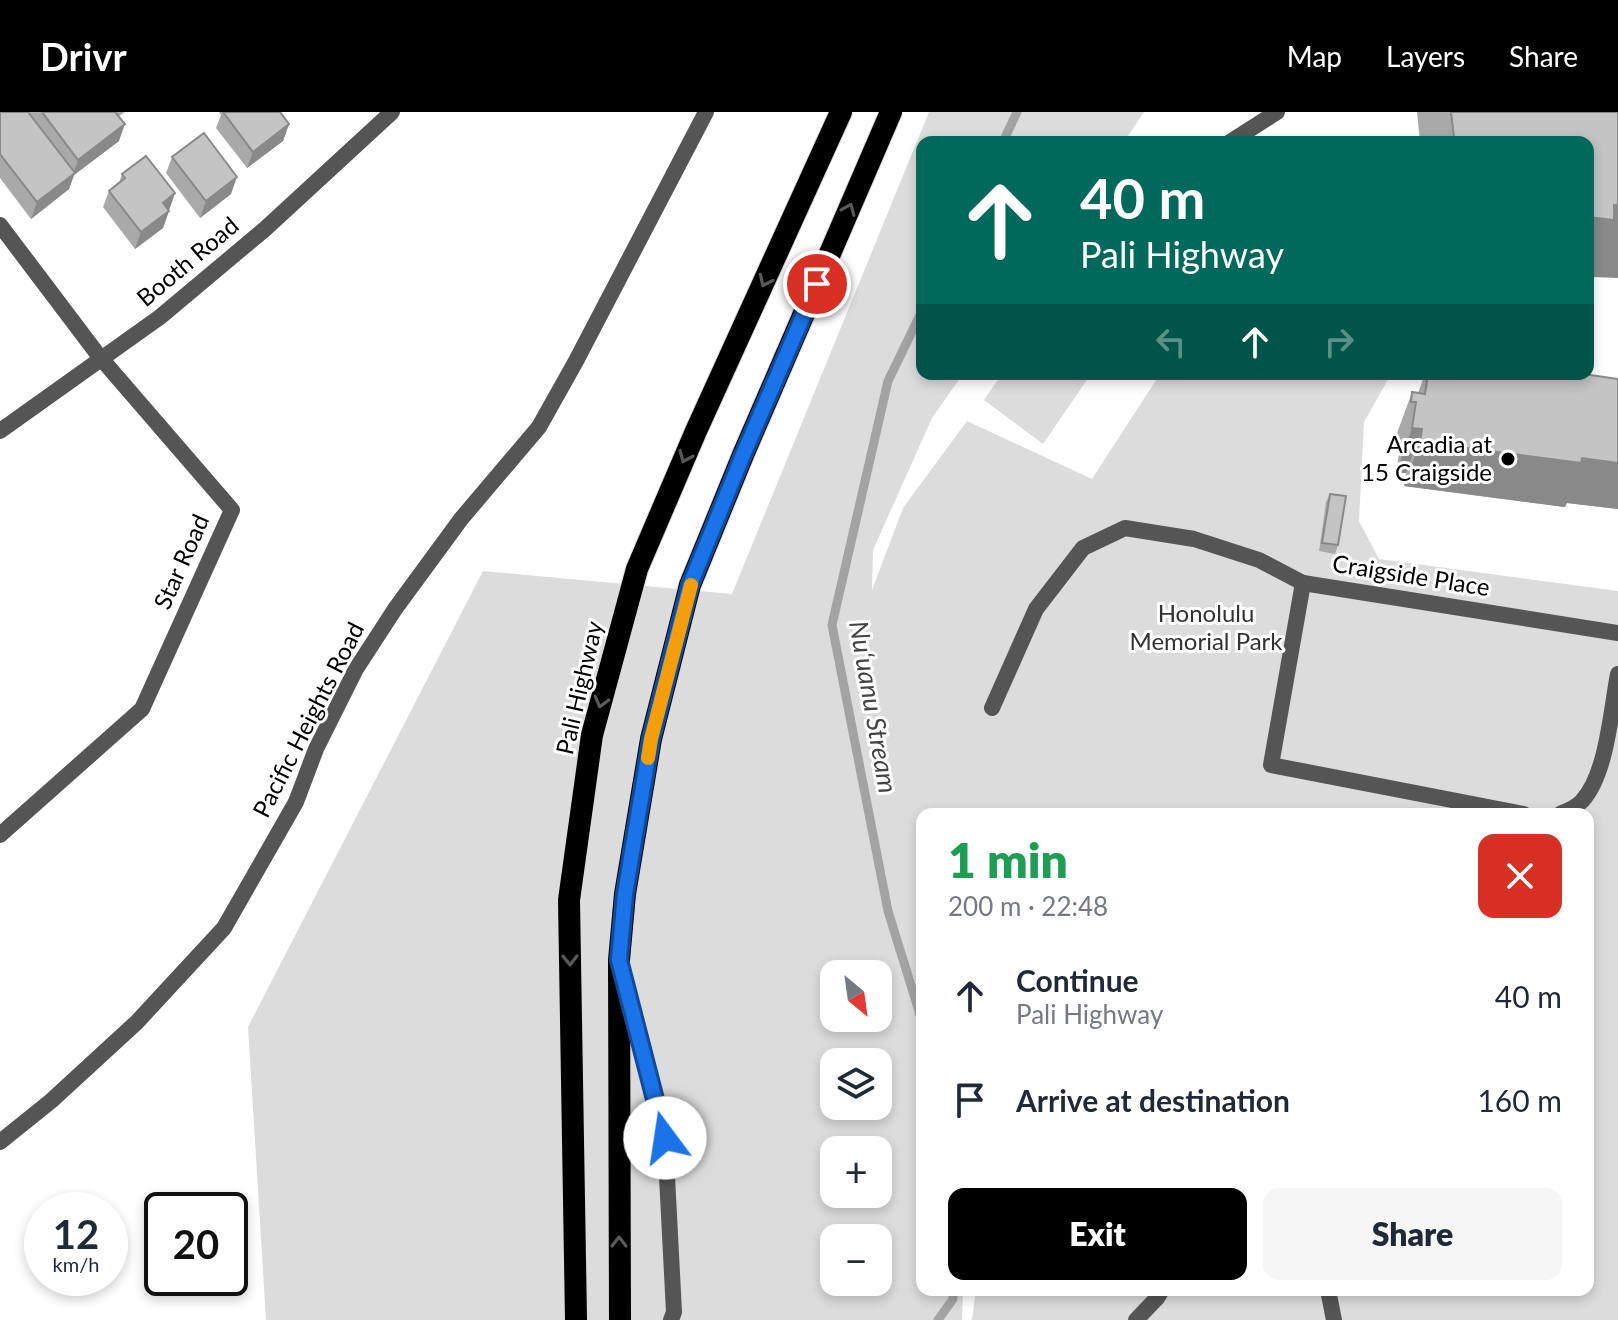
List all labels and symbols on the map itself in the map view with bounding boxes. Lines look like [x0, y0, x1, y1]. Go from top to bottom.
one-way arrow [839, 203, 855, 218]
street label: Booth Road [130, 210, 244, 312]
pin [783, 250, 851, 318]
one-way arrow [758, 273, 774, 287]
place label: Arcadia at 15 Craigside [1361, 429, 1492, 486]
one-way arrow [678, 449, 694, 463]
marker: Arcadia at 15 Craigside [1499, 450, 1517, 468]
street label: Star Road [147, 510, 214, 613]
street label: Craigside Place [1330, 548, 1492, 601]
park label: Honolulu Memorial Park [1129, 598, 1283, 655]
street label: Pacific Heights Road [246, 617, 369, 822]
street label: Pali Highway [549, 618, 608, 757]
water label: Nuʻuanu Stream [843, 618, 905, 795]
one-way arrow [594, 695, 610, 709]
one-way arrow [561, 954, 579, 967]
north arrow [820, 960, 892, 1032]
position arrow [623, 1096, 707, 1180]
speed limit sign: 20 [144, 1192, 248, 1296]
one-way arrow [610, 1235, 628, 1248]

